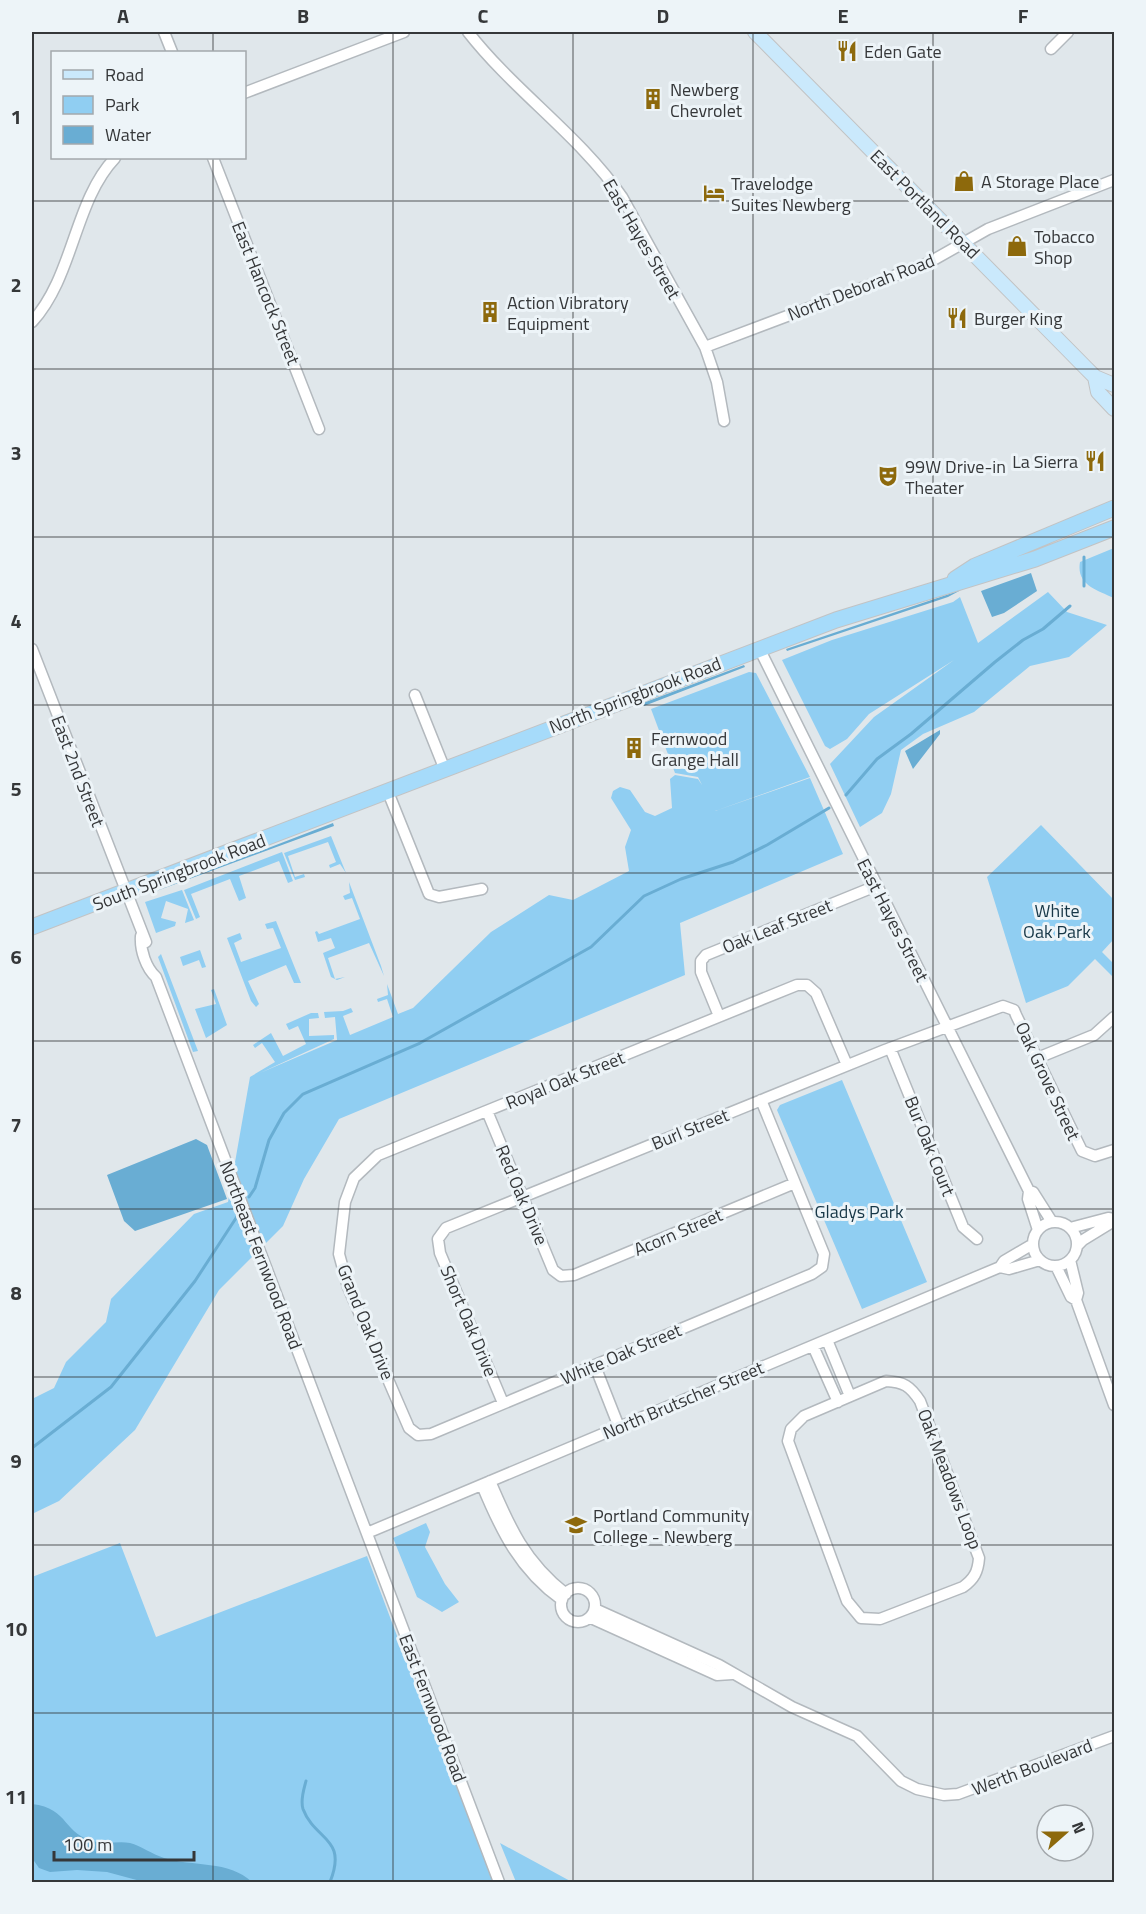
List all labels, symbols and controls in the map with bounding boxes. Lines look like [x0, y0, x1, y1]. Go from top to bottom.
text: A [117, 0, 129, 31]
text: B [297, 0, 309, 31]
text: C [478, 0, 489, 31]
text: D [657, 0, 669, 31]
text: E [837, 0, 849, 31]
text: F [1018, 0, 1029, 31]
place label: Eden Gate [864, 38, 942, 65]
restaurant icon: Eden Gate [835, 39, 859, 63]
legend [51, 51, 246, 159]
text: Road [105, 61, 144, 88]
place label: Newberg Chevrolet [670, 76, 743, 124]
building icon: Newberg Chevrolet [641, 87, 665, 111]
text: Park [105, 91, 140, 118]
text: 1 [10, 101, 22, 132]
text: Water [105, 121, 151, 148]
street label: East Portland Road [864, 143, 986, 265]
place label: A Storage Place [981, 168, 1099, 195]
shop icon: A Storage Place [952, 169, 976, 193]
place label: Travelodge Suites Newberg [731, 170, 851, 218]
street label: East Hayes Street [597, 174, 688, 305]
hotel icon: Travelodge Suites Newberg [702, 181, 726, 205]
street label: East Hancock Street [225, 217, 307, 369]
place label: Tobacco Shop [1034, 223, 1095, 271]
shop icon: Tobacco Shop [1005, 234, 1029, 258]
street label: North Deborah Road [784, 247, 938, 327]
text: 2 [10, 269, 22, 300]
place label: Action Vibratory Equipment [507, 289, 629, 337]
building icon: Action Vibratory Equipment [478, 300, 502, 324]
place label: Burger King [974, 305, 1062, 332]
restaurant icon: Burger King [945, 306, 969, 330]
text: 3 [10, 437, 22, 468]
place label: La Sierra [1012, 448, 1078, 475]
restaurant icon: La Sierra [1083, 449, 1107, 473]
place label: 99W Drive-in Theater [905, 453, 1006, 501]
theatre icon: 99W Drive-in Theater [876, 464, 900, 488]
text: 4 [10, 605, 22, 636]
street label: North Springbrook Road [545, 650, 725, 740]
street label: East 2nd Street [44, 711, 112, 831]
place label: Fernwood Grange Hall [651, 725, 739, 773]
building icon: Fernwood Grange Hall [622, 736, 646, 760]
text: 5 [10, 773, 22, 804]
street label: South Springbrook Road [89, 827, 269, 917]
street label: East Hayes Street [850, 854, 936, 987]
street label: Oak Leaf Street [718, 891, 837, 960]
park label: White Oak Park [1023, 897, 1091, 945]
text: 6 [10, 941, 22, 972]
street label: Oak Grove Street [1009, 1017, 1088, 1145]
street label: Royal Oak Street [502, 1044, 629, 1116]
street label: Bur Oak Court [898, 1092, 963, 1201]
street label: Burl Street [647, 1101, 733, 1157]
text: 7 [10, 1109, 22, 1140]
street label: Red Oak Drive [489, 1141, 555, 1249]
street label: Northeast Fernwood Road [213, 1157, 309, 1353]
park label: Gladys Park [814, 1198, 904, 1225]
street label: Acorn Street [629, 1201, 727, 1263]
street label: Grand Oak Drive [331, 1260, 401, 1384]
street label: Short Oak Drive [433, 1261, 505, 1381]
text: 8 [10, 1277, 22, 1308]
street label: White Oak Street [556, 1316, 686, 1392]
street label: North Brutscher Street [598, 1354, 768, 1446]
street label: Oak Meadows Loop [911, 1405, 989, 1553]
text: 9 [10, 1445, 22, 1476]
place label: Portland Community College - Newberg [593, 1502, 750, 1550]
school or university icon: Portland Community College - Newberg [564, 1513, 588, 1537]
text: 10 [5, 1613, 27, 1644]
street label: East Fernwood Road [392, 1630, 474, 1786]
street label: Werth Boulevard [968, 1732, 1096, 1802]
text: 11 [5, 1781, 27, 1812]
north arrow [1035, 1803, 1095, 1863]
text: N [1066, 1818, 1092, 1837]
scale bar [54, 1824, 194, 1862]
text: 100 m [63, 1831, 112, 1858]

